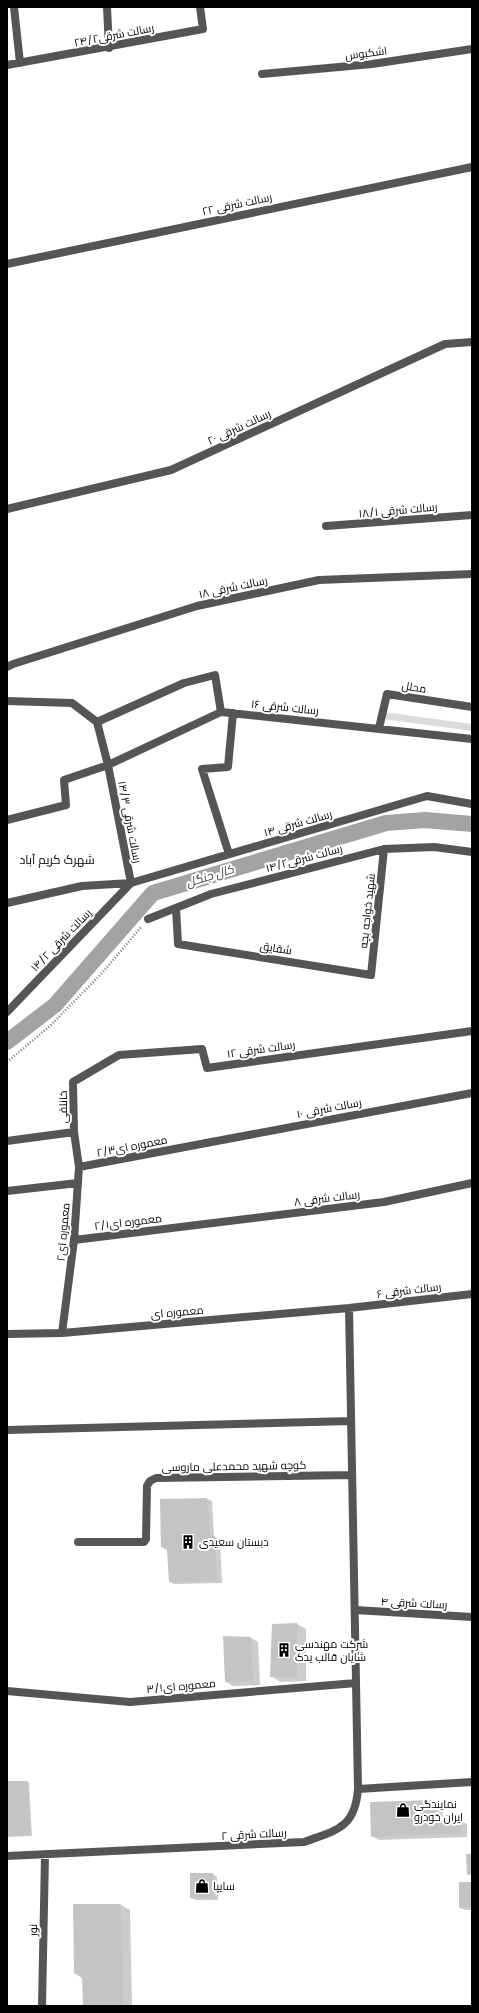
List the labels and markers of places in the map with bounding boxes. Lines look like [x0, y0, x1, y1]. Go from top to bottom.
building icon: دبستان سعیدی [180, 1534, 196, 1550]
place label: دبستان سعیدی [199, 1536, 269, 1549]
place label: شرکت مهندسی شایان قالب یدک [295, 1638, 368, 1664]
building icon: شرکت مهندسی شایان قالب یدک [276, 1642, 292, 1658]
place label: نمایندگی ایران خودرو [414, 1798, 463, 1824]
shop icon: نمایندگی ایران خودرو [395, 1802, 411, 1818]
shop icon: سایپا [194, 1878, 210, 1894]
place label: سایپا [213, 1880, 235, 1893]

